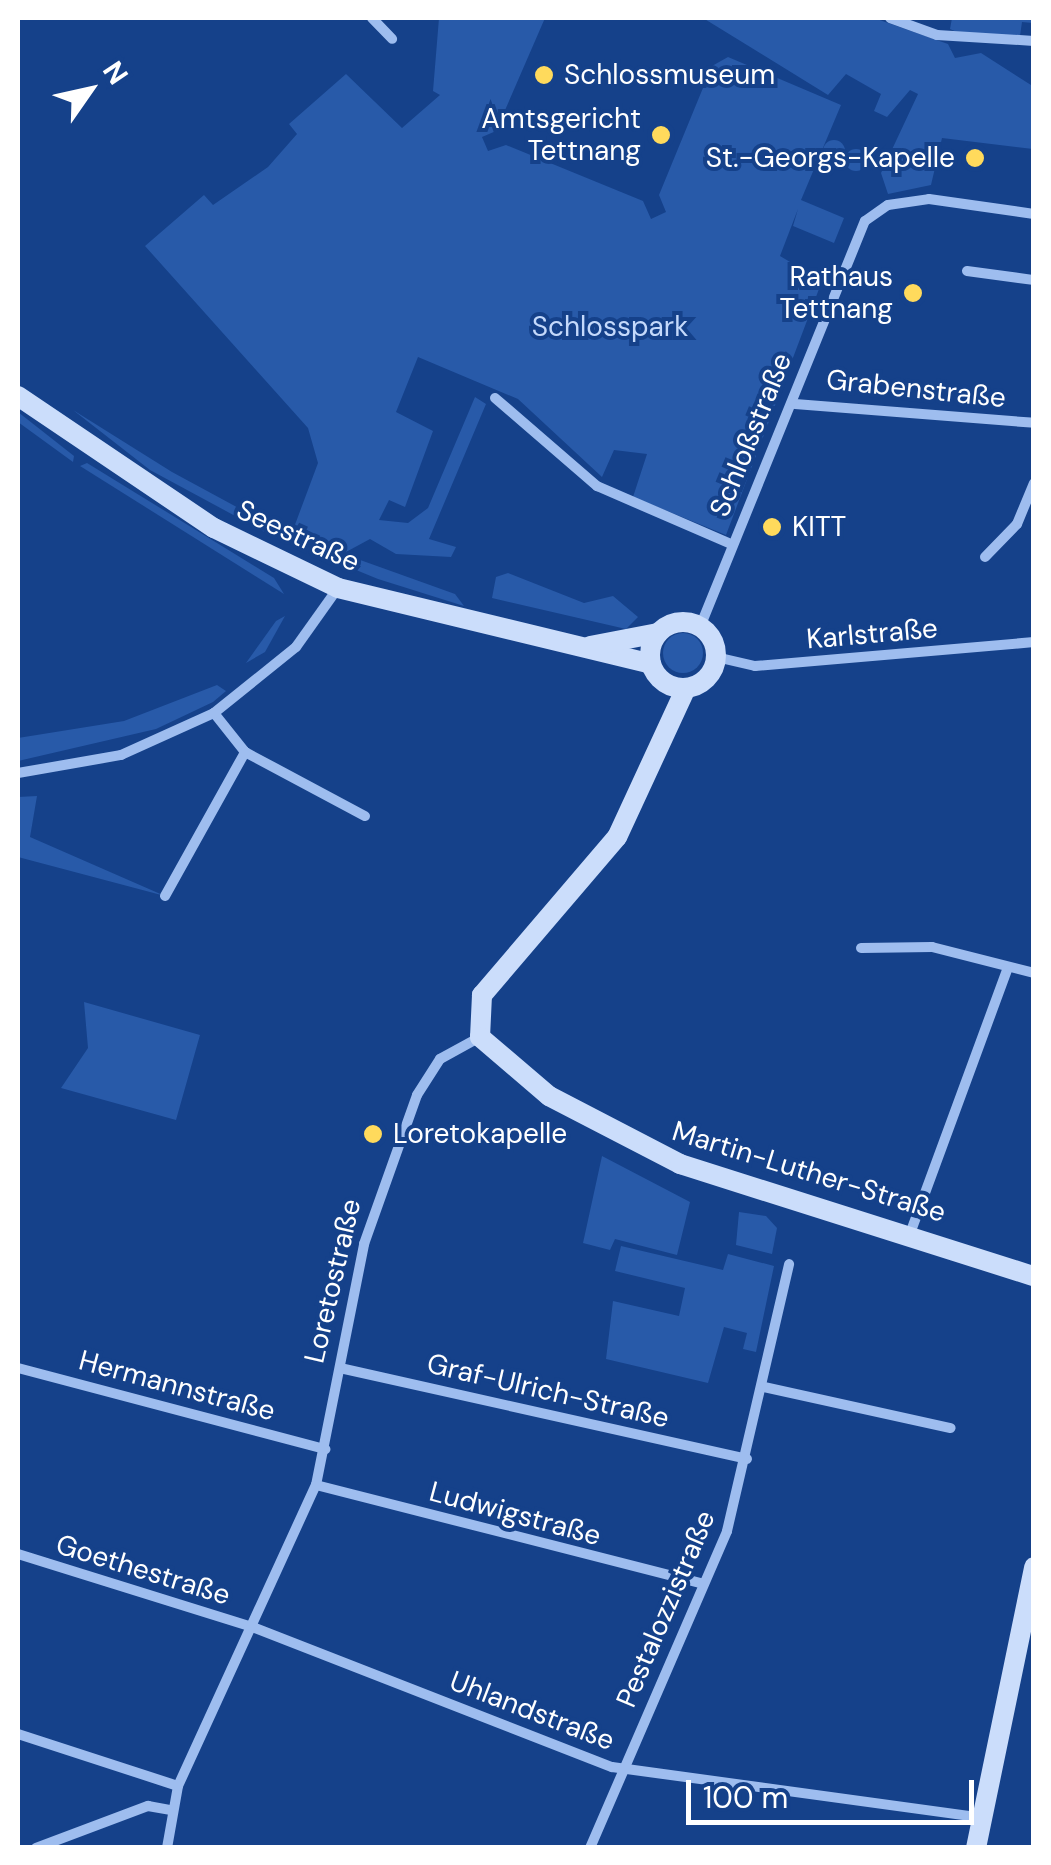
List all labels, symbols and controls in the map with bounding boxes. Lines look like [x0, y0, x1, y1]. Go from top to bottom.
north arrow [40, 40, 140, 140]
text: N [94, 54, 136, 92]
place label: Schlossmuseum [564, 58, 775, 92]
marker: Schlossmuseum [533, 64, 555, 86]
place label: Amtsgericht Tettnang [481, 102, 641, 168]
marker: Amtsgericht Tettnang [650, 124, 672, 146]
place label: St.-Georgs-Kapelle [706, 141, 955, 175]
marker: St.-Georgs-Kapelle [964, 147, 986, 169]
place label: Rathaus Tettnang [779, 260, 893, 326]
marker: Rathaus Tettnang [902, 282, 924, 304]
park label: Schlosspark [532, 310, 688, 344]
street label: Schloßstraße [703, 348, 799, 522]
street label: Grabenstraße [825, 363, 1007, 415]
street label: Seestraße [231, 493, 365, 579]
place label: KITT [792, 510, 846, 544]
marker: KITT [761, 516, 783, 538]
street label: Karlstraße [805, 612, 939, 656]
street label: Martin-Luther-Straße [668, 1114, 950, 1230]
place label: Loretokapelle [393, 1117, 567, 1151]
marker: Loretokapelle [362, 1123, 384, 1145]
street label: Loretostraße [298, 1196, 368, 1366]
street label: Hermannstraße [75, 1344, 279, 1428]
street label: Graf-Ulrich-Straße [424, 1347, 672, 1435]
street label: Ludwigstraße [426, 1475, 604, 1553]
street label: Pestalozzistraße [609, 1506, 723, 1712]
street label: Goethestraße [52, 1528, 234, 1612]
street label: Uhlandstraße [445, 1664, 619, 1758]
scale bar [691, 1760, 978, 1822]
text: 100 m [703, 1778, 788, 1817]

